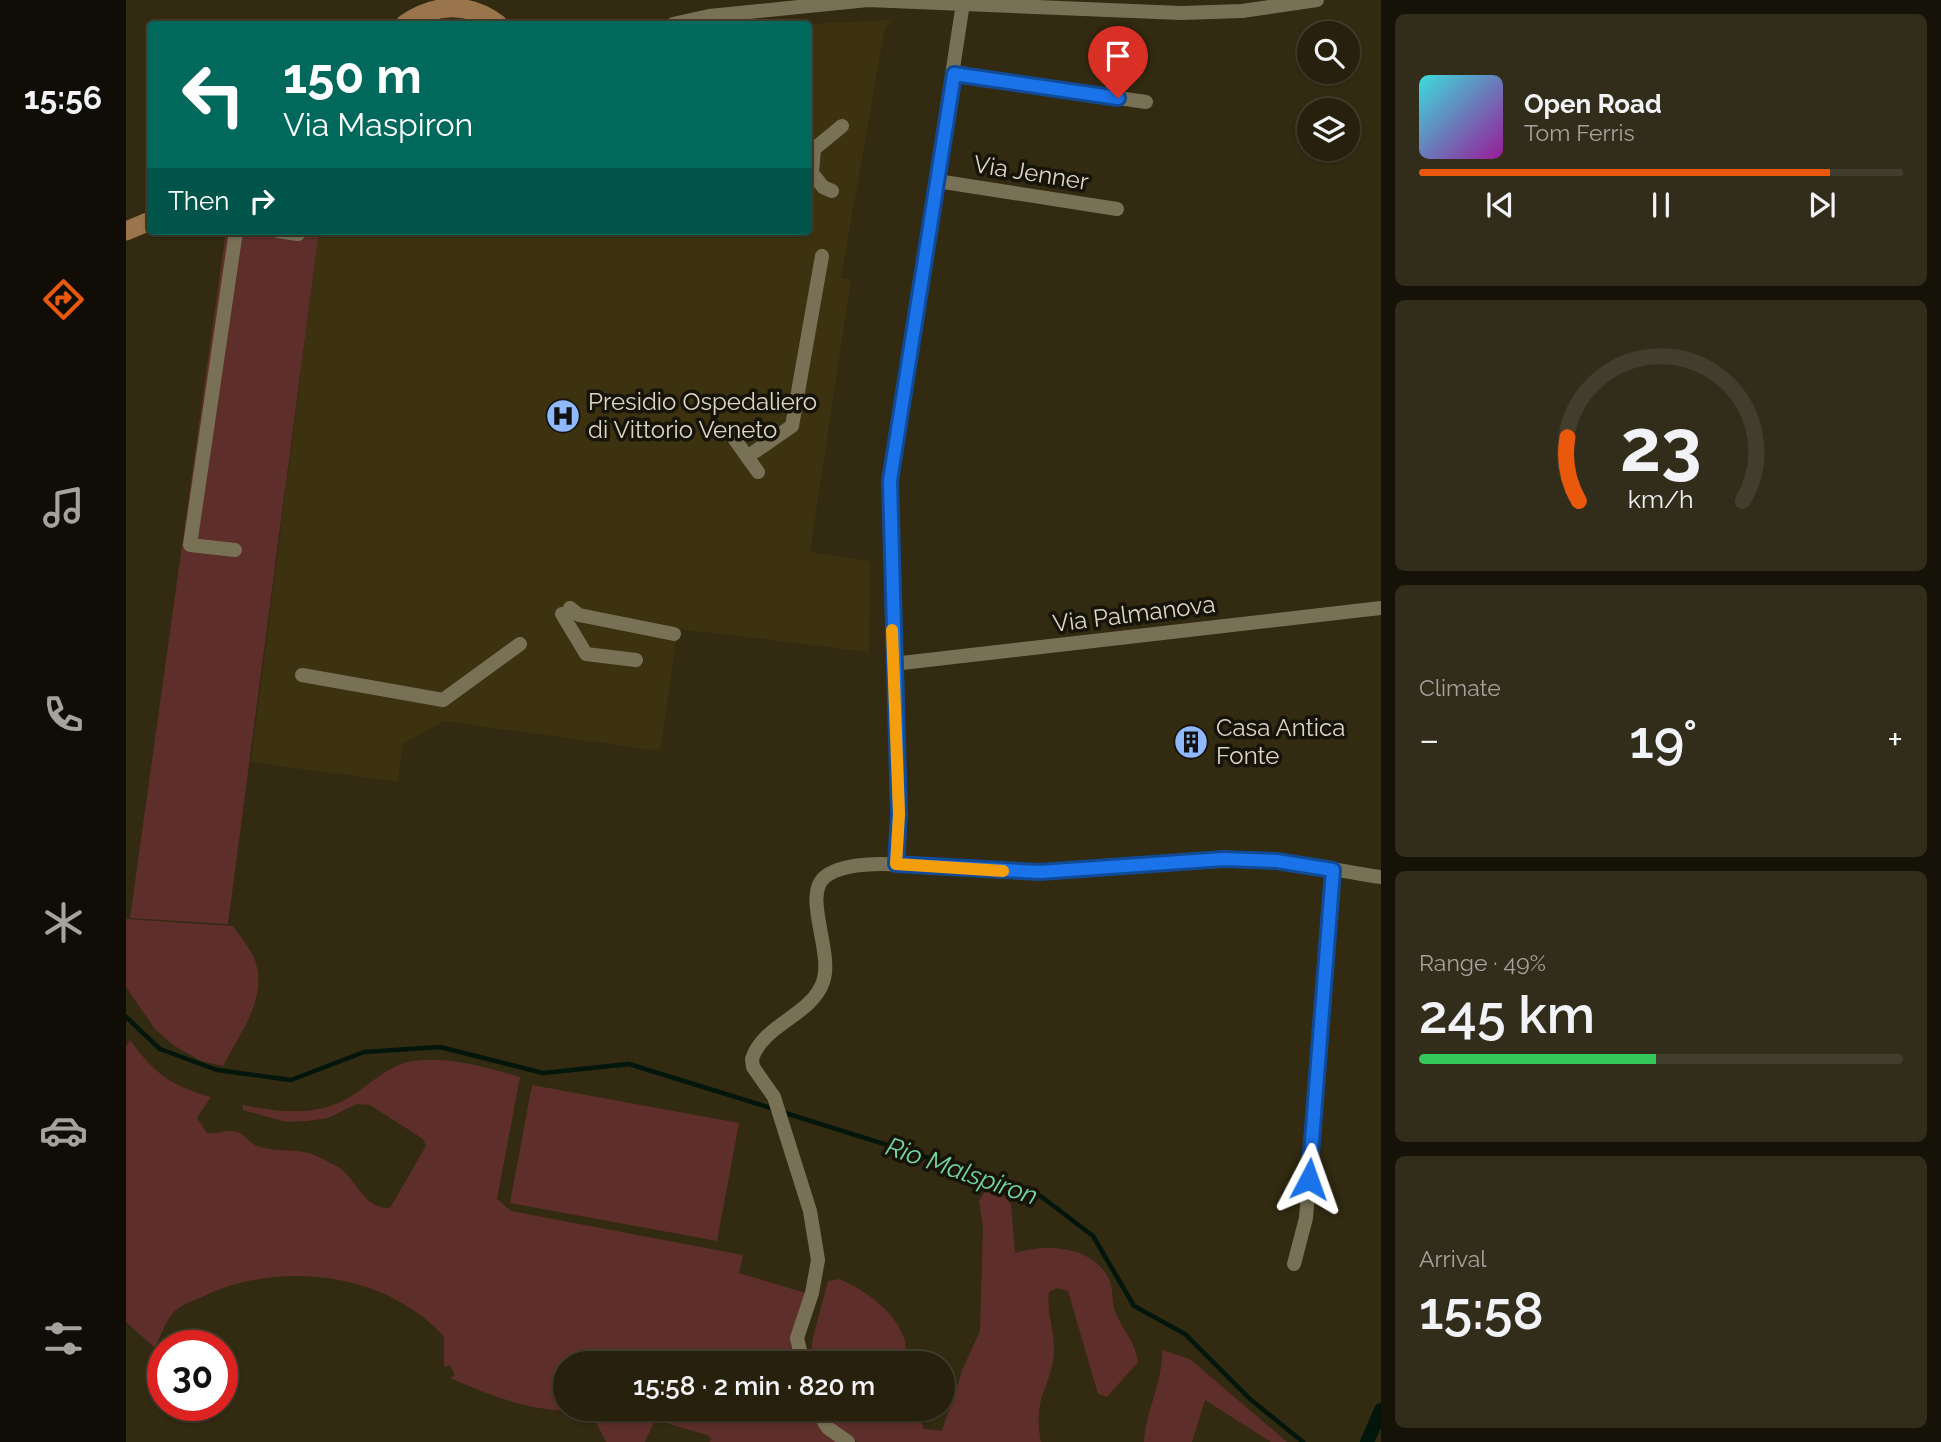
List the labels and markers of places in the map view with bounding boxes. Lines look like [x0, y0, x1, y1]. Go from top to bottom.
pin [1088, 26, 1148, 98]
place label: Presidio Ospedaliero di Vittorio Veneto [588, 387, 817, 444]
hospital icon: Presidio Ospedaliero di Vittorio Veneto [544, 397, 582, 435]
place label: Casa Antica Fonte [1216, 713, 1345, 770]
building icon: Casa Antica Fonte [1172, 723, 1210, 761]

